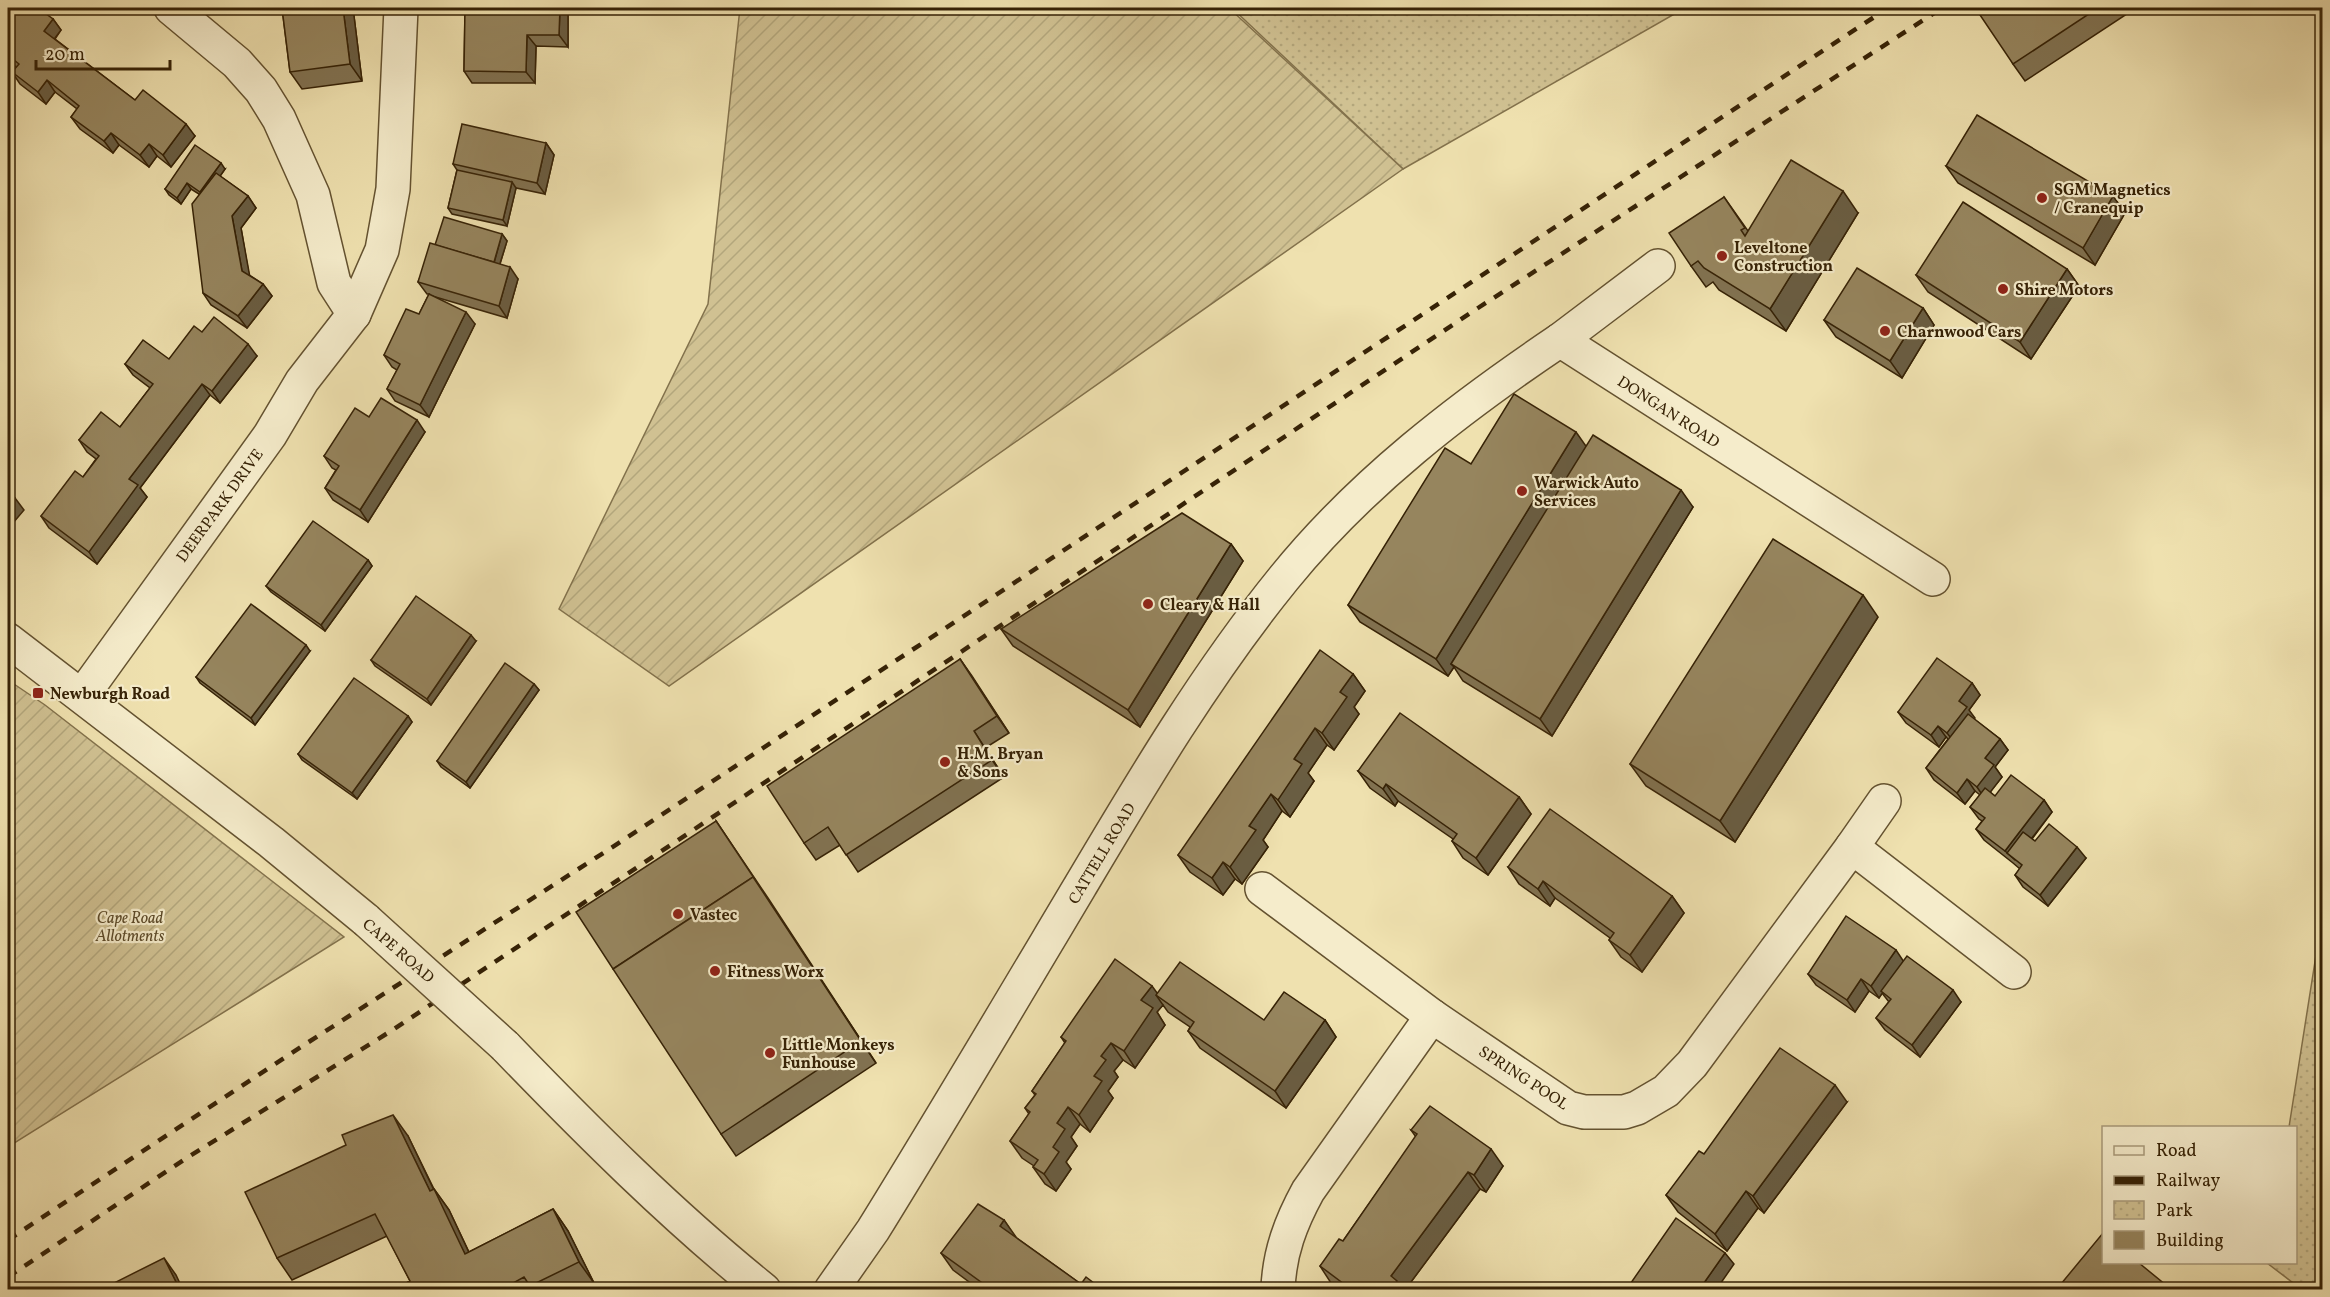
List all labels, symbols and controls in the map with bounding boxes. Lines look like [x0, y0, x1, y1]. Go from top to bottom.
scale bar [36, 33, 170, 71]
text: 20 m [45, 43, 85, 68]
place label: SGM Magnetics / Cranequip [2054, 180, 2171, 220]
marker: SGM Magnetics / Cranequip [2035, 191, 2049, 205]
place label: Leveltone Construction [1734, 238, 1833, 278]
marker: Leveltone Construction [1715, 249, 1729, 263]
place label: Shire Motors [2015, 280, 2113, 302]
marker: Shire Motors [1996, 282, 2010, 296]
place label: Charnwood Cars [1897, 322, 2021, 344]
marker: Charnwood Cars [1878, 324, 1892, 338]
street label: DONGAN ROAD [1612, 371, 1724, 454]
street label: DEERPARK DRIVE [172, 445, 269, 567]
place label: Warwick Auto Services [1534, 473, 1639, 513]
marker: Warwick Auto Services [1515, 484, 1529, 498]
place label: Cleary & Hall [1160, 595, 1260, 617]
marker: Cleary & Hall [1141, 597, 1155, 611]
place label: Newburgh Road [50, 684, 170, 706]
marker: Newburgh Road [31, 686, 45, 700]
place label: H.M. Bryan & Sons [957, 744, 1044, 784]
marker: H.M. Bryan & Sons [938, 755, 952, 769]
street label: CATTELL ROAD [1064, 799, 1142, 909]
place label: Vastec [690, 905, 738, 927]
marker: Vastec [671, 907, 685, 921]
park label: Cape Road Allotments [95, 908, 164, 948]
street label: CAPE ROAD [357, 914, 439, 989]
place label: Fitness Worx [727, 962, 824, 984]
marker: Fitness Worx [708, 964, 722, 978]
place label: Little Monkeys Funhouse [782, 1035, 895, 1075]
street label: SPRING POOL [1474, 1041, 1572, 1116]
marker: Little Monkeys Funhouse [763, 1046, 777, 1060]
legend [2102, 1126, 2297, 1264]
text: Road [2156, 1139, 2197, 1164]
text: Railway [2156, 1169, 2220, 1194]
text: Park [2156, 1199, 2193, 1224]
text: Building [2156, 1229, 2224, 1254]

